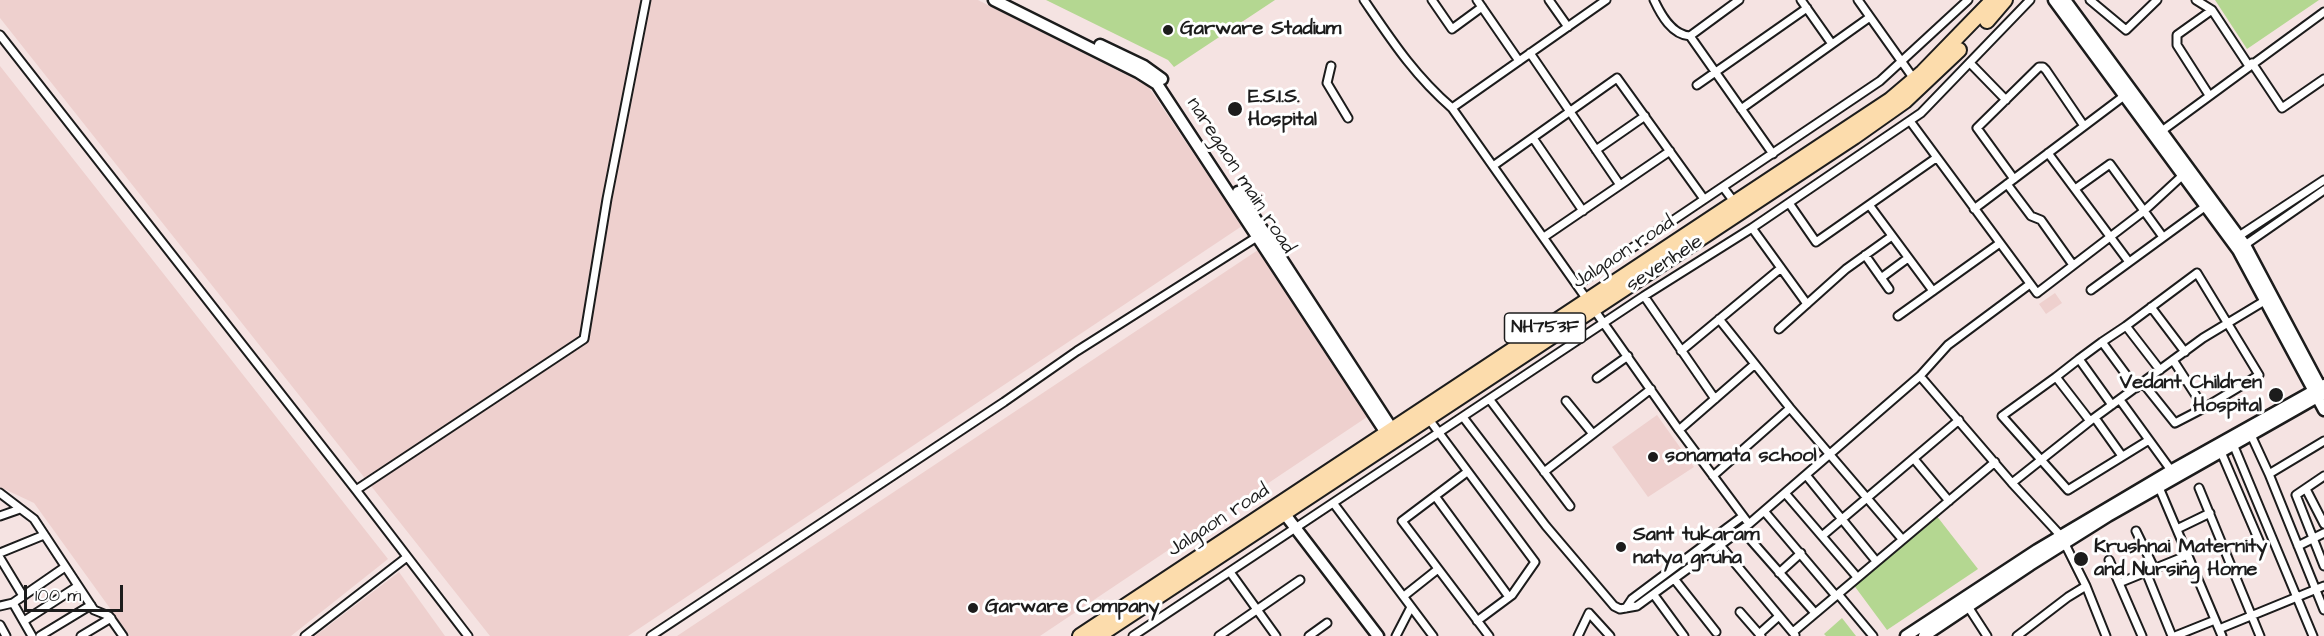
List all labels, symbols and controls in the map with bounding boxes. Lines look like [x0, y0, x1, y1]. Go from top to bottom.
place label: Garware Stadium [1180, 18, 1341, 42]
marker: Garware Stadium [1161, 23, 1175, 37]
place label: E.S.I.S. Hospital [1248, 86, 1317, 133]
street label: naregaon main road [1181, 93, 1299, 259]
marker: E.S.I.S. Hospital [1226, 100, 1244, 118]
street label: Jalgaon road [1569, 211, 1679, 295]
street label: sevenhele [1622, 230, 1708, 298]
road number: NH753F [1504, 313, 1586, 343]
place label: Vedant Children Hospital [2120, 372, 2262, 419]
marker: Vedant Children Hospital [2267, 386, 2285, 404]
place label: sonamata school [1665, 445, 1817, 469]
marker: sonamata school [1646, 450, 1660, 464]
street label: Jalgaon road [1164, 479, 1274, 563]
place label: Sant tukaram natya gruha [1633, 524, 1760, 571]
place label: Krushnai Maternity and Nursing Home [2094, 536, 2267, 583]
marker: Sant tukaram natya gruha [1614, 540, 1628, 554]
marker: Krushnai Maternity and Nursing Home [2072, 550, 2090, 568]
scale bar [27, 573, 126, 611]
text: 100 m [35, 583, 81, 608]
place label: Garware Company [985, 596, 1160, 620]
marker: Garware Company [966, 601, 980, 615]

